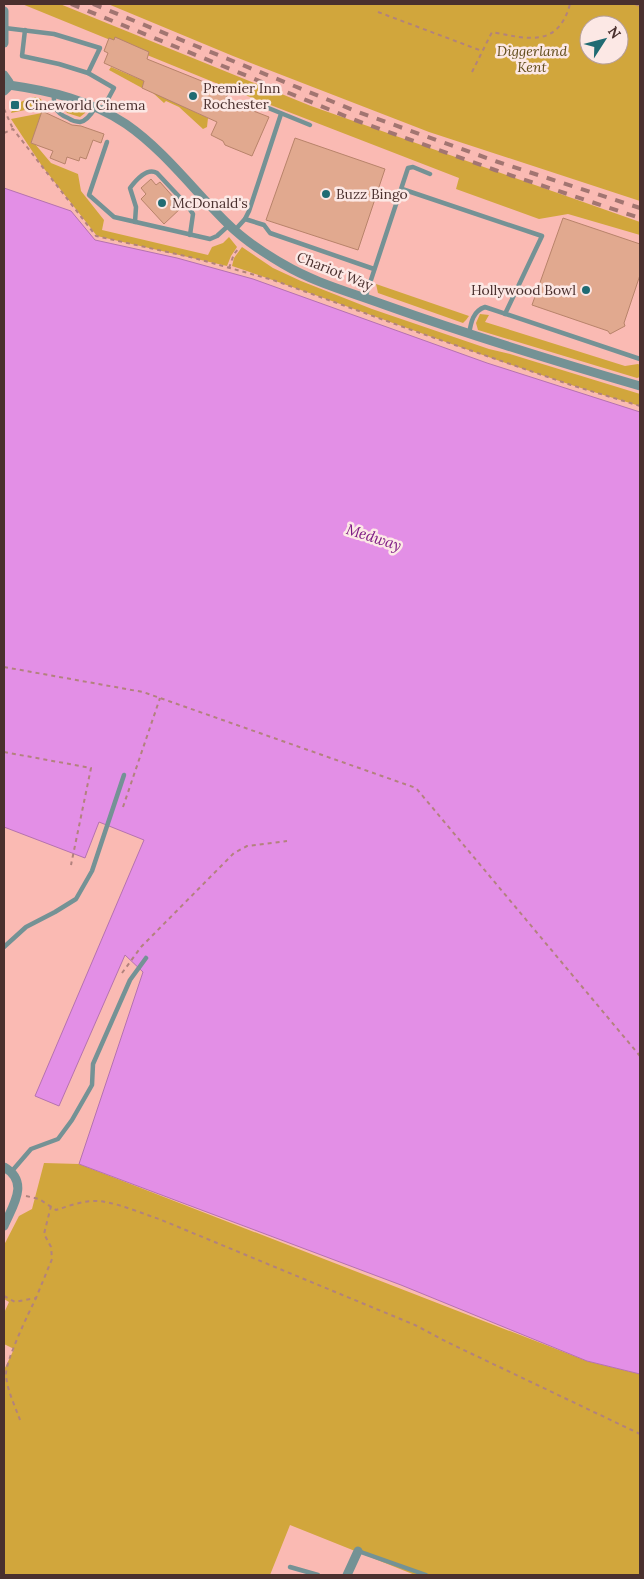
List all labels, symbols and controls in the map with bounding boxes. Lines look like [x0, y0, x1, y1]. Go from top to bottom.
north arrow [579, 15, 629, 65]
text: N [604, 23, 625, 42]
park label: Diggerland Kent [497, 42, 567, 76]
place label: Premier Inn Rochester [203, 79, 281, 113]
marker: Premier Inn Rochester [187, 90, 199, 102]
place label: Cineworld Cinema [25, 96, 145, 114]
marker: Cineworld Cinema [9, 99, 21, 111]
place label: Buzz Bingo [336, 185, 408, 203]
marker: Buzz Bingo [320, 188, 332, 200]
place label: McDonald's [172, 194, 248, 212]
marker: McDonald's [156, 197, 168, 209]
street label: Chariot Way [294, 248, 376, 295]
place label: Hollywood Bowl [471, 281, 576, 299]
marker: Hollywood Bowl [580, 284, 592, 296]
water label: Medway [344, 519, 404, 555]

